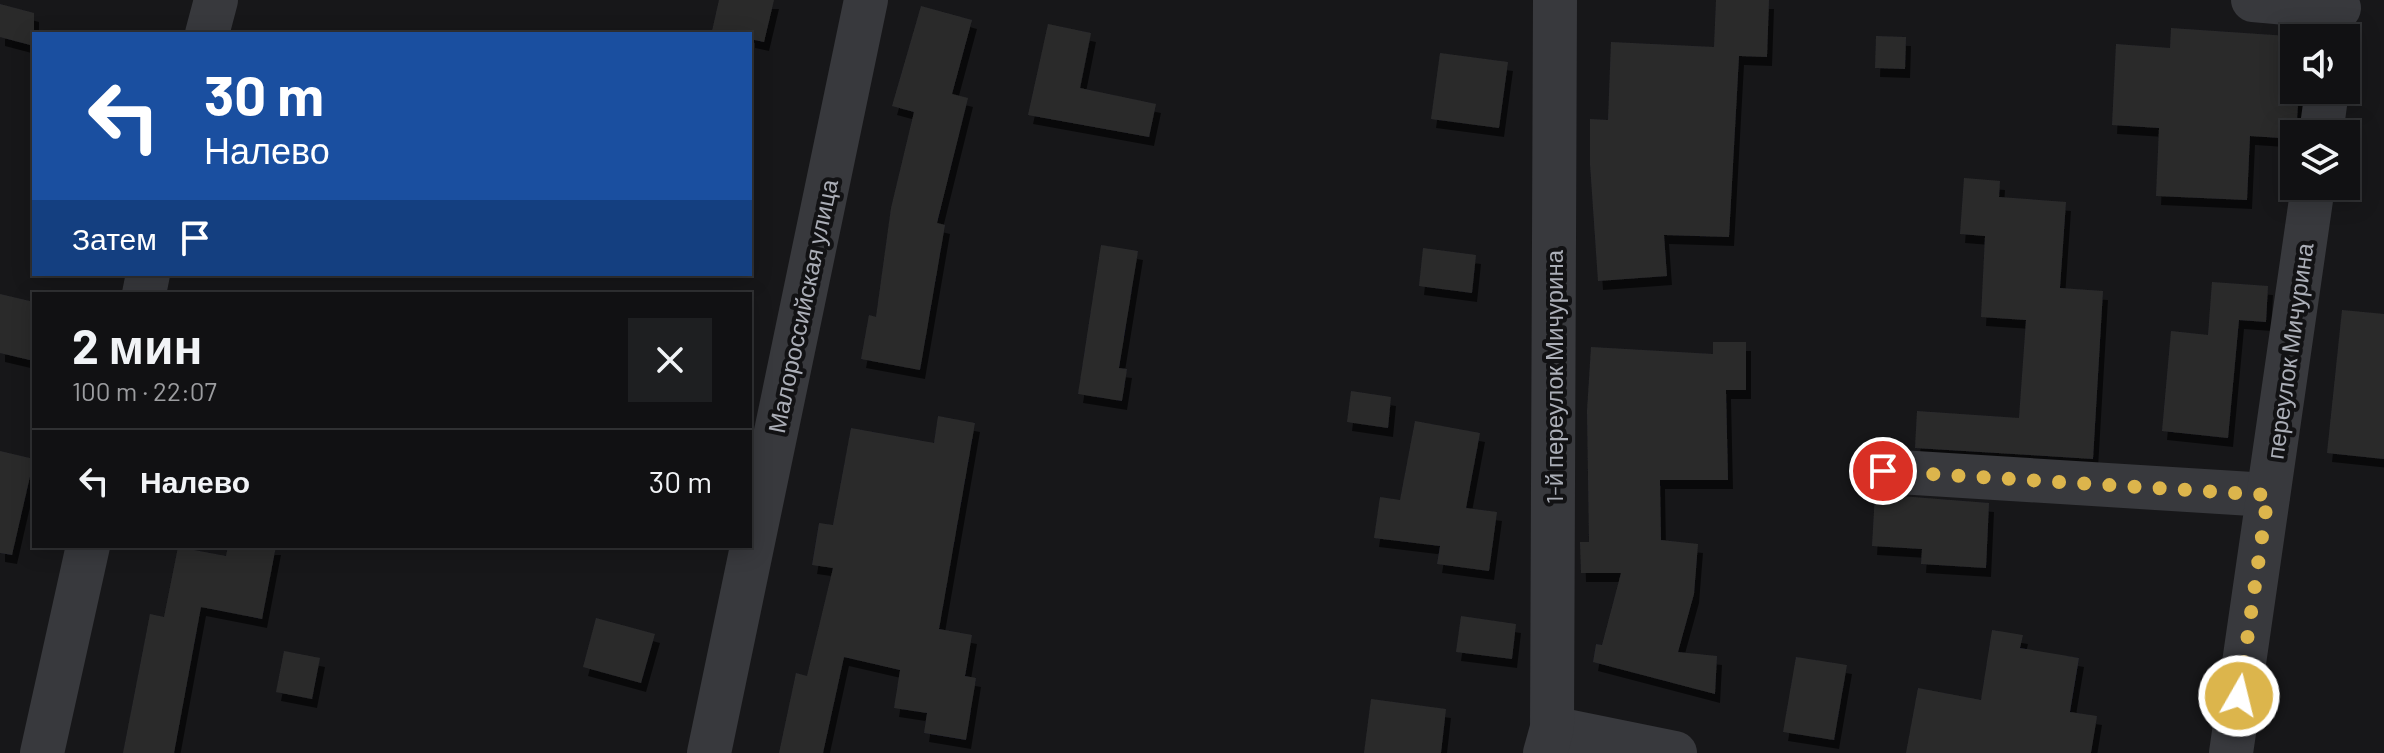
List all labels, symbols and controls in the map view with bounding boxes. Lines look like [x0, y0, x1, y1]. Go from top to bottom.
map controls [2280, 24, 2360, 200]
button: sound [2280, 24, 2360, 104]
text: 30 m [204, 60, 324, 127]
icon: left [72, 64, 176, 168]
button: layers [2280, 120, 2360, 200]
text: Налево [204, 128, 330, 171]
street label: Малороссийская улица [761, 176, 843, 436]
icon: arrive [173, 216, 217, 260]
text: Затем [72, 220, 157, 256]
street label: переулок Мичурина [2259, 240, 2319, 461]
street label: 1-й переулок Мичурина [1539, 249, 1568, 504]
text: 2 мин [72, 316, 203, 374]
button: close [628, 318, 712, 402]
text: 100 m · 22:07 [72, 375, 217, 406]
pin [1849, 437, 1917, 505]
icon: arrive [1861, 449, 1905, 493]
icon: left [72, 459, 116, 503]
text: Налево [140, 463, 250, 499]
text: 30 m [649, 463, 712, 499]
position arrow [2197, 654, 2281, 738]

